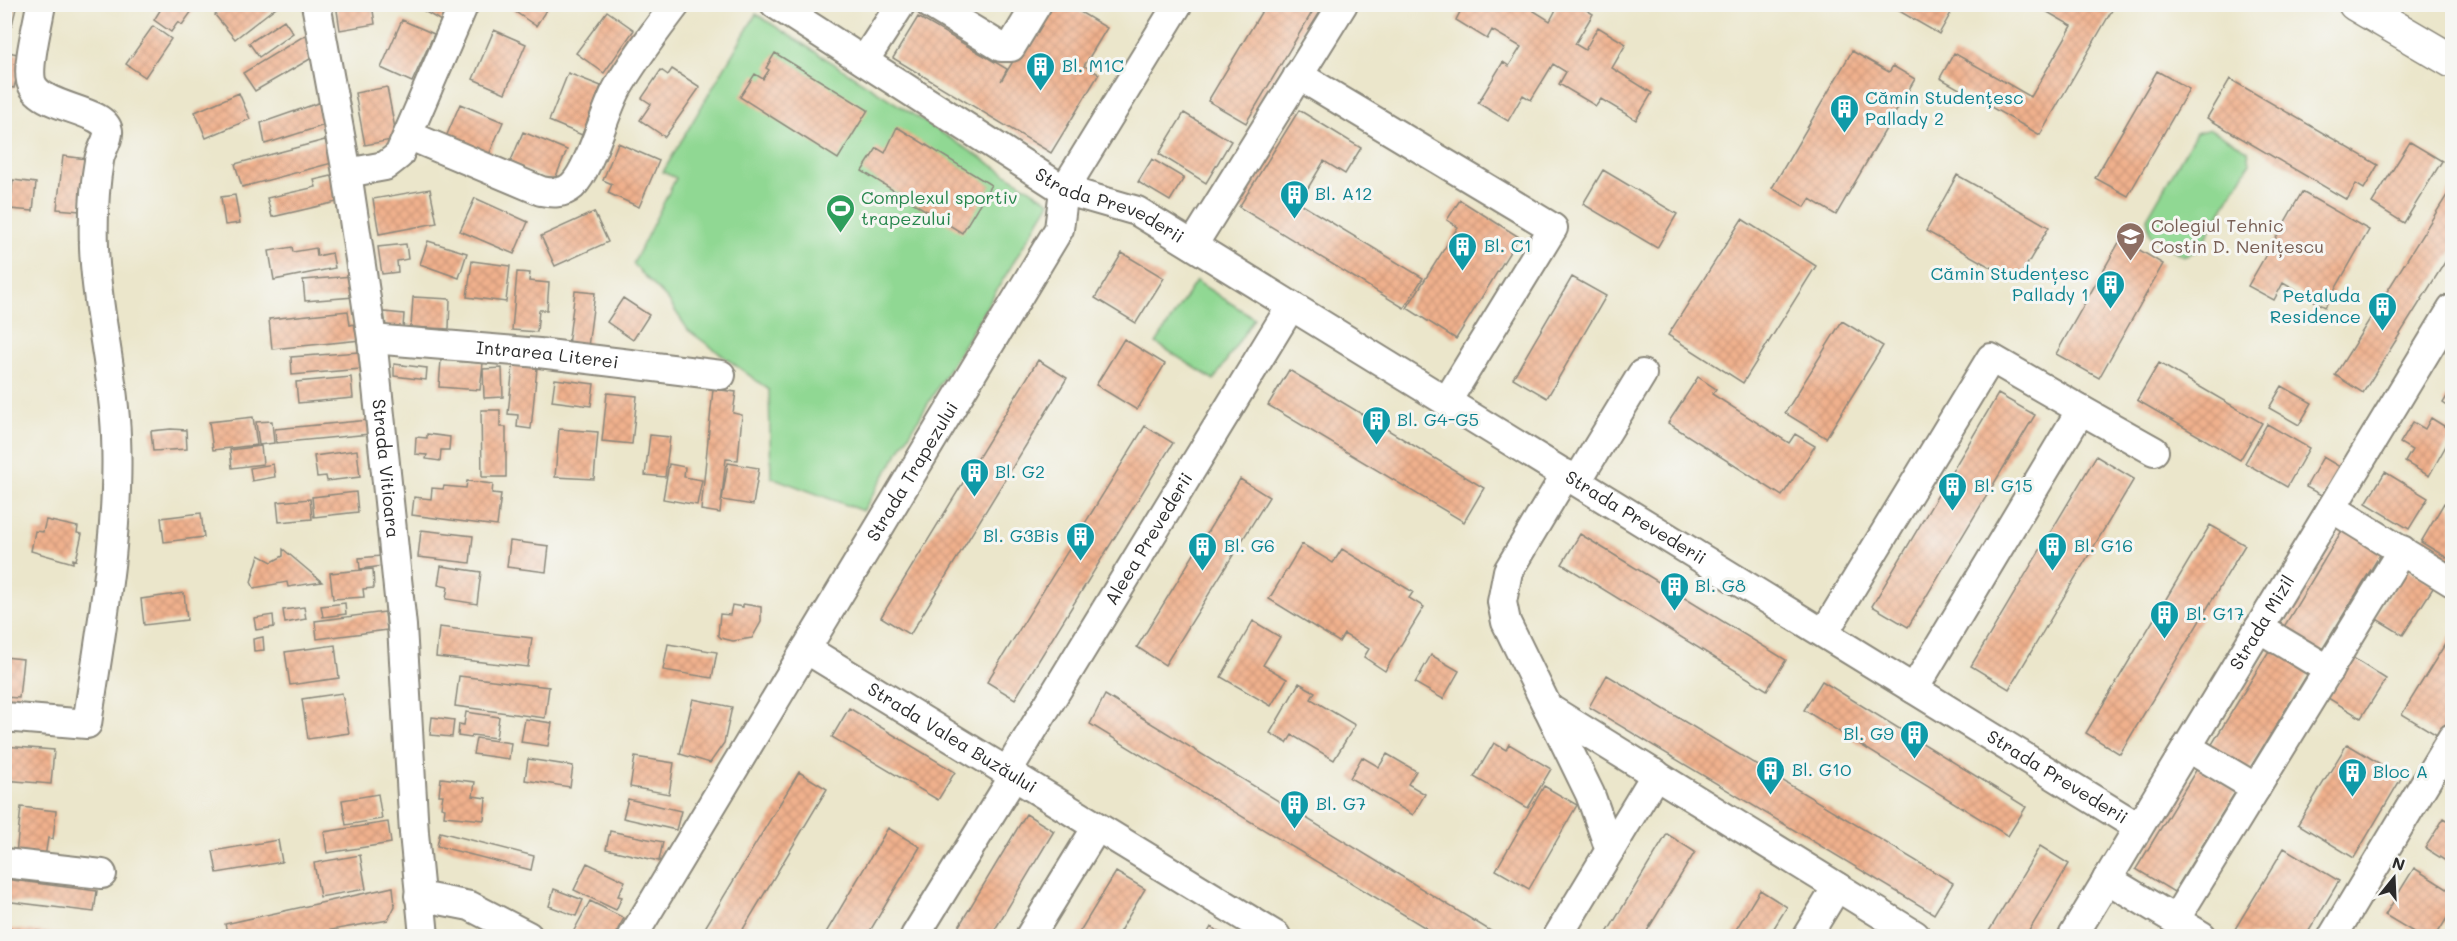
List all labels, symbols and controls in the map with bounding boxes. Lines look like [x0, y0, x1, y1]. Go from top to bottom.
building icon: Bl. M1C [1025, 50, 1057, 92]
place label: Bl. M1C [1062, 53, 1124, 77]
place label: Cămin Studențesc Pallady 2 [1865, 85, 2023, 130]
building icon: Cămin Studențesc Pallady 2 [1828, 92, 1860, 134]
street label: Strada Prevederii [1031, 162, 1189, 248]
building icon: Bl. A12 [1278, 178, 1310, 220]
place label: Bl. A12 [1315, 181, 1372, 205]
place label: Complexul sportiv trapezului [861, 185, 1017, 230]
sports icon: Complexul sportiv trapezului [824, 192, 856, 234]
place label: Colegiul Tehnic Costin D. Nenițescu [2151, 213, 2324, 258]
school or university icon: Colegiul Tehnic Costin D. Nenițescu [2114, 220, 2146, 262]
building icon: Bl. C1 [1447, 230, 1479, 272]
place label: Bl. C1 [1484, 233, 1532, 257]
place label: Cămin Studențesc Pallady 1 [1931, 261, 2089, 306]
building icon: Cămin Studențesc Pallady 1 [2094, 268, 2126, 310]
place label: Petaluda Residence [2270, 283, 2361, 328]
building icon: Petaluda Residence [2366, 290, 2398, 332]
street label: Intrarea Literei [475, 335, 620, 374]
street label: Strada Trapezului [861, 397, 963, 546]
street label: Strada Vitioara [367, 398, 406, 539]
building icon: Bl. G4-G5 [1360, 404, 1392, 446]
place label: Bl. G4-G5 [1397, 407, 1479, 431]
building icon: Bl. G2 [958, 456, 990, 498]
place label: Bl. G2 [995, 459, 1045, 483]
street label: Strada Prevederii [1561, 464, 1711, 569]
street label: Aleea Prevederii [1099, 468, 1198, 609]
building icon: Bl. G15 [1937, 470, 1969, 512]
place label: Bl. G15 [1974, 473, 2033, 497]
building icon: Bl. G3Bis [1064, 520, 1096, 562]
place label: Bl. G3Bis [983, 523, 1059, 547]
building icon: Bl. G6 [1187, 530, 1219, 572]
building icon: Bl. G16 [2037, 530, 2069, 572]
place label: Bl. G6 [1224, 533, 1275, 557]
place label: Bl. G16 [2074, 533, 2133, 557]
building icon: Bl. G8 [1658, 570, 1690, 612]
street label: Strada Mizil [2224, 570, 2299, 674]
place label: Bl. G8 [1695, 573, 1746, 597]
building icon: Bl. G17 [2149, 598, 2181, 640]
place label: Bl. G17 [2186, 601, 2244, 625]
street label: Strada Valea Buzăului [863, 676, 1042, 798]
building icon: Bl. G9 [1899, 718, 1931, 760]
place label: Bl. G9 [1843, 721, 1894, 745]
street label: Strada Prevederii [1983, 724, 2133, 829]
building icon: Bl. G10 [1755, 754, 1787, 796]
building icon: Bloc A [2336, 756, 2368, 798]
place label: Bl. G10 [1792, 757, 1851, 781]
place label: Bloc A [2373, 759, 2428, 783]
building icon: Bl. G7 [1279, 788, 1311, 830]
place label: Bl. G7 [1316, 791, 1366, 815]
north arrow [2364, 848, 2424, 908]
text: N [2390, 851, 2408, 875]

